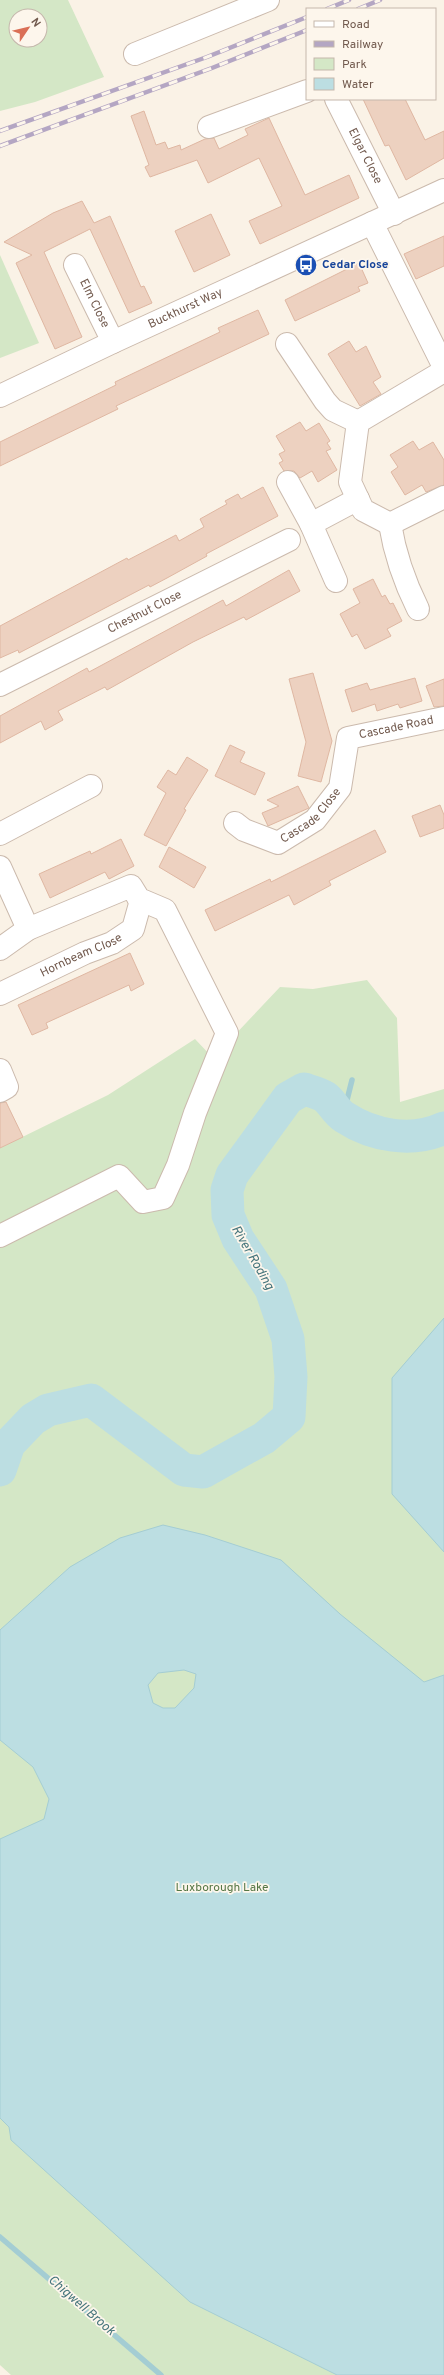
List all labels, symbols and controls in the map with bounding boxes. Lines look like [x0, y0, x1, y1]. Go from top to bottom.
north arrow [8, 8, 48, 48]
legend [306, 8, 436, 100]
text: N [27, 16, 43, 30]
text: Road [342, 17, 370, 33]
text: Railway [342, 37, 383, 53]
text: Park [342, 57, 367, 73]
text: Water [342, 77, 374, 93]
street label: Elgar Close [344, 125, 386, 187]
bus stop icon: Cedar Close [293, 252, 319, 278]
place label: Cedar Close [322, 257, 389, 273]
street label: Elm Close [75, 276, 113, 331]
street label: Buckhurst Way [146, 285, 225, 333]
street label: Chestnut Close [105, 587, 185, 638]
street label: Cascade Road [358, 712, 435, 743]
street label: Cascade Close [278, 785, 345, 847]
street label: Hornbeam Close [38, 930, 126, 981]
water label: River Roding [227, 1223, 277, 1294]
park label: Luxborough Lake [176, 1880, 268, 1896]
water label: Chigwell Brook [44, 2273, 118, 2340]

